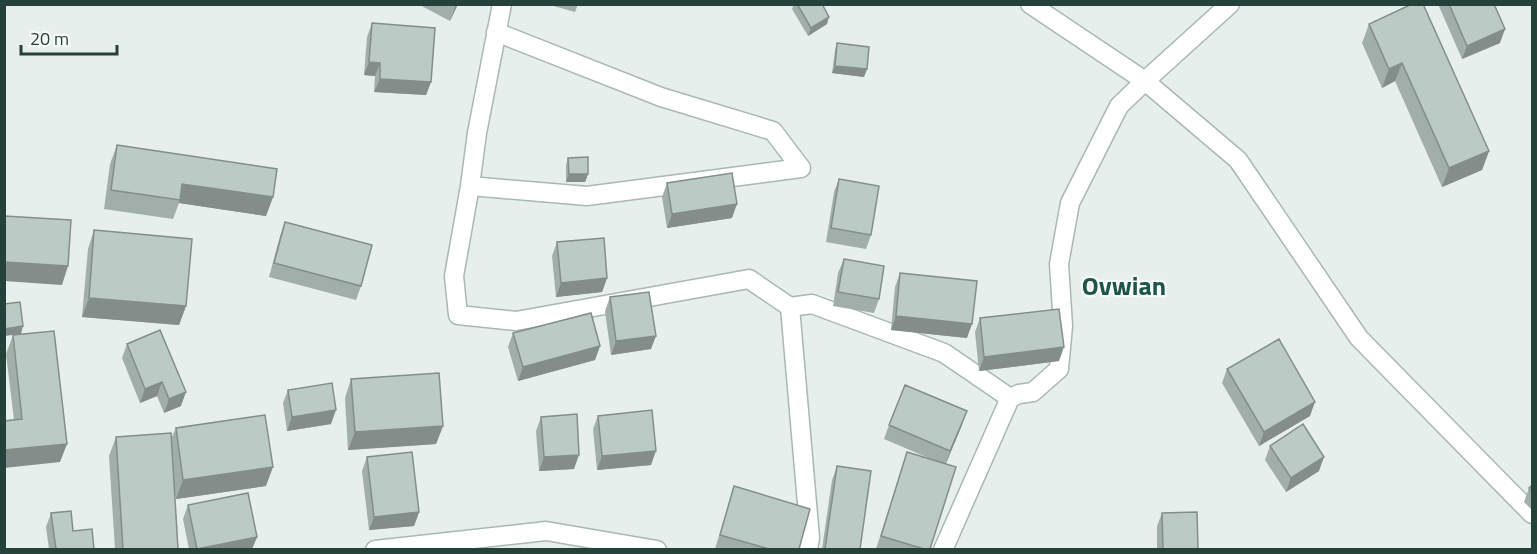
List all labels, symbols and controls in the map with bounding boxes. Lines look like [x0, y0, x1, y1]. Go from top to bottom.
scale bar [21, 18, 117, 56]
text: 20 m [30, 25, 69, 52]
district label: Ovwian [1082, 266, 1166, 305]

